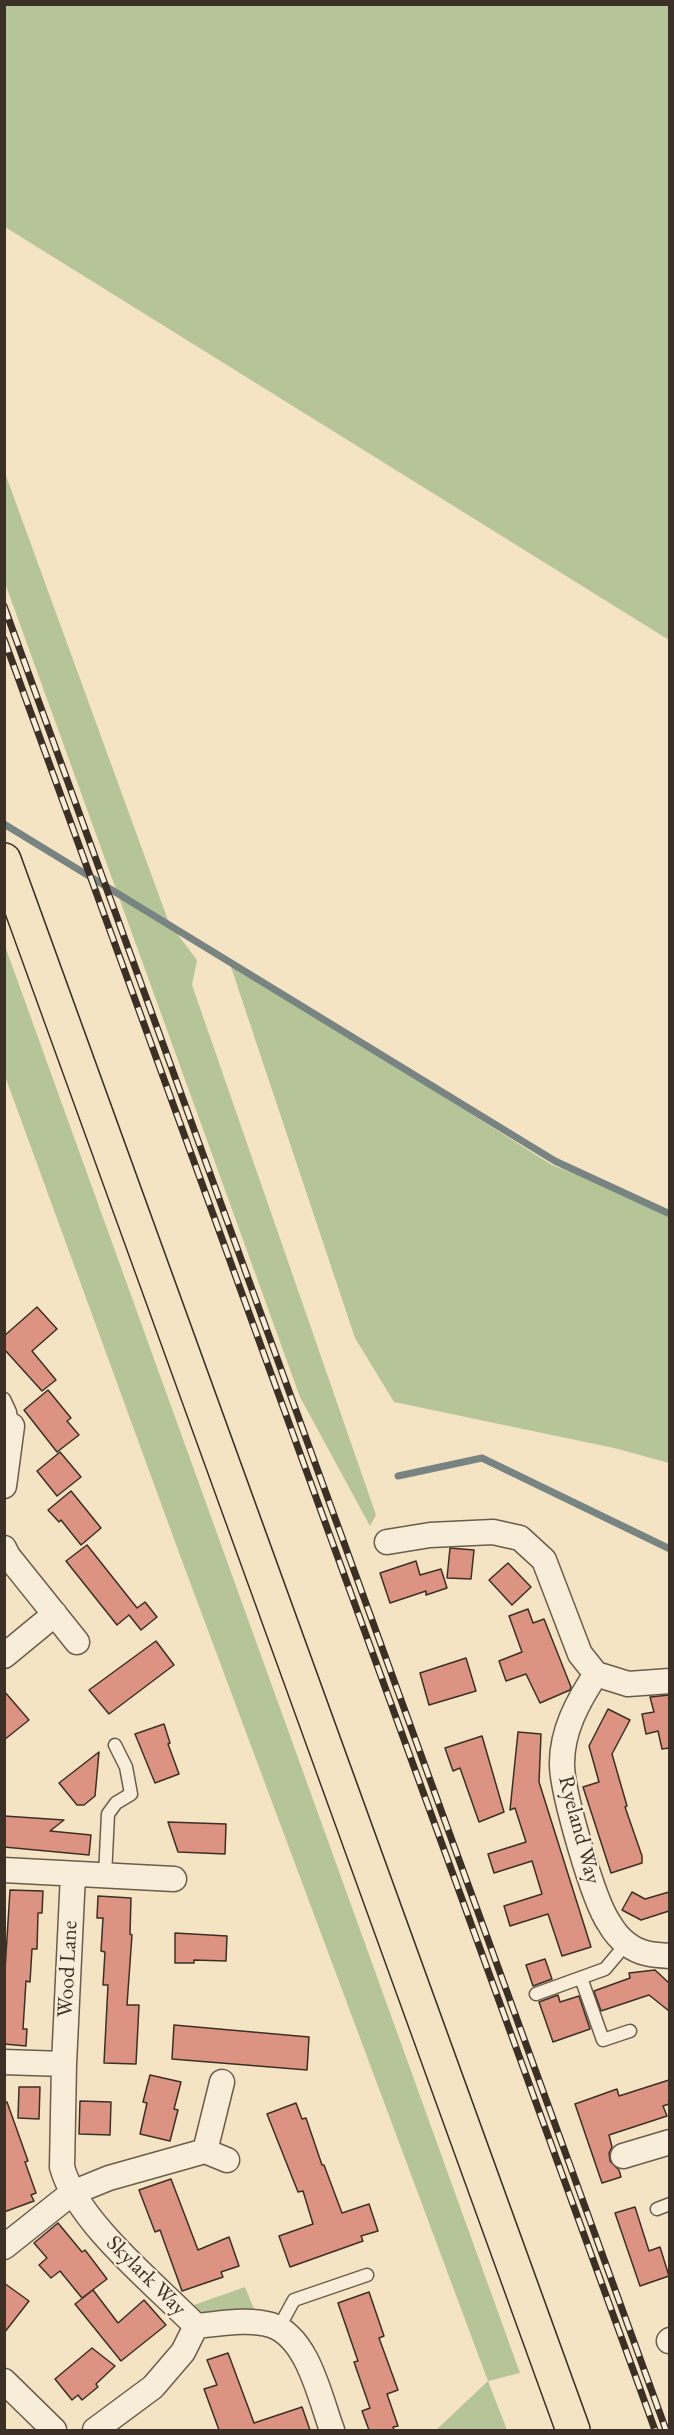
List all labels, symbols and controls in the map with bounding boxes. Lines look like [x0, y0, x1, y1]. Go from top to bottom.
street label: Ryeland Way [552, 1773, 606, 1887]
street label: Wood Lane [52, 1920, 84, 2018]
street label: Skylark Way [100, 2230, 192, 2322]

